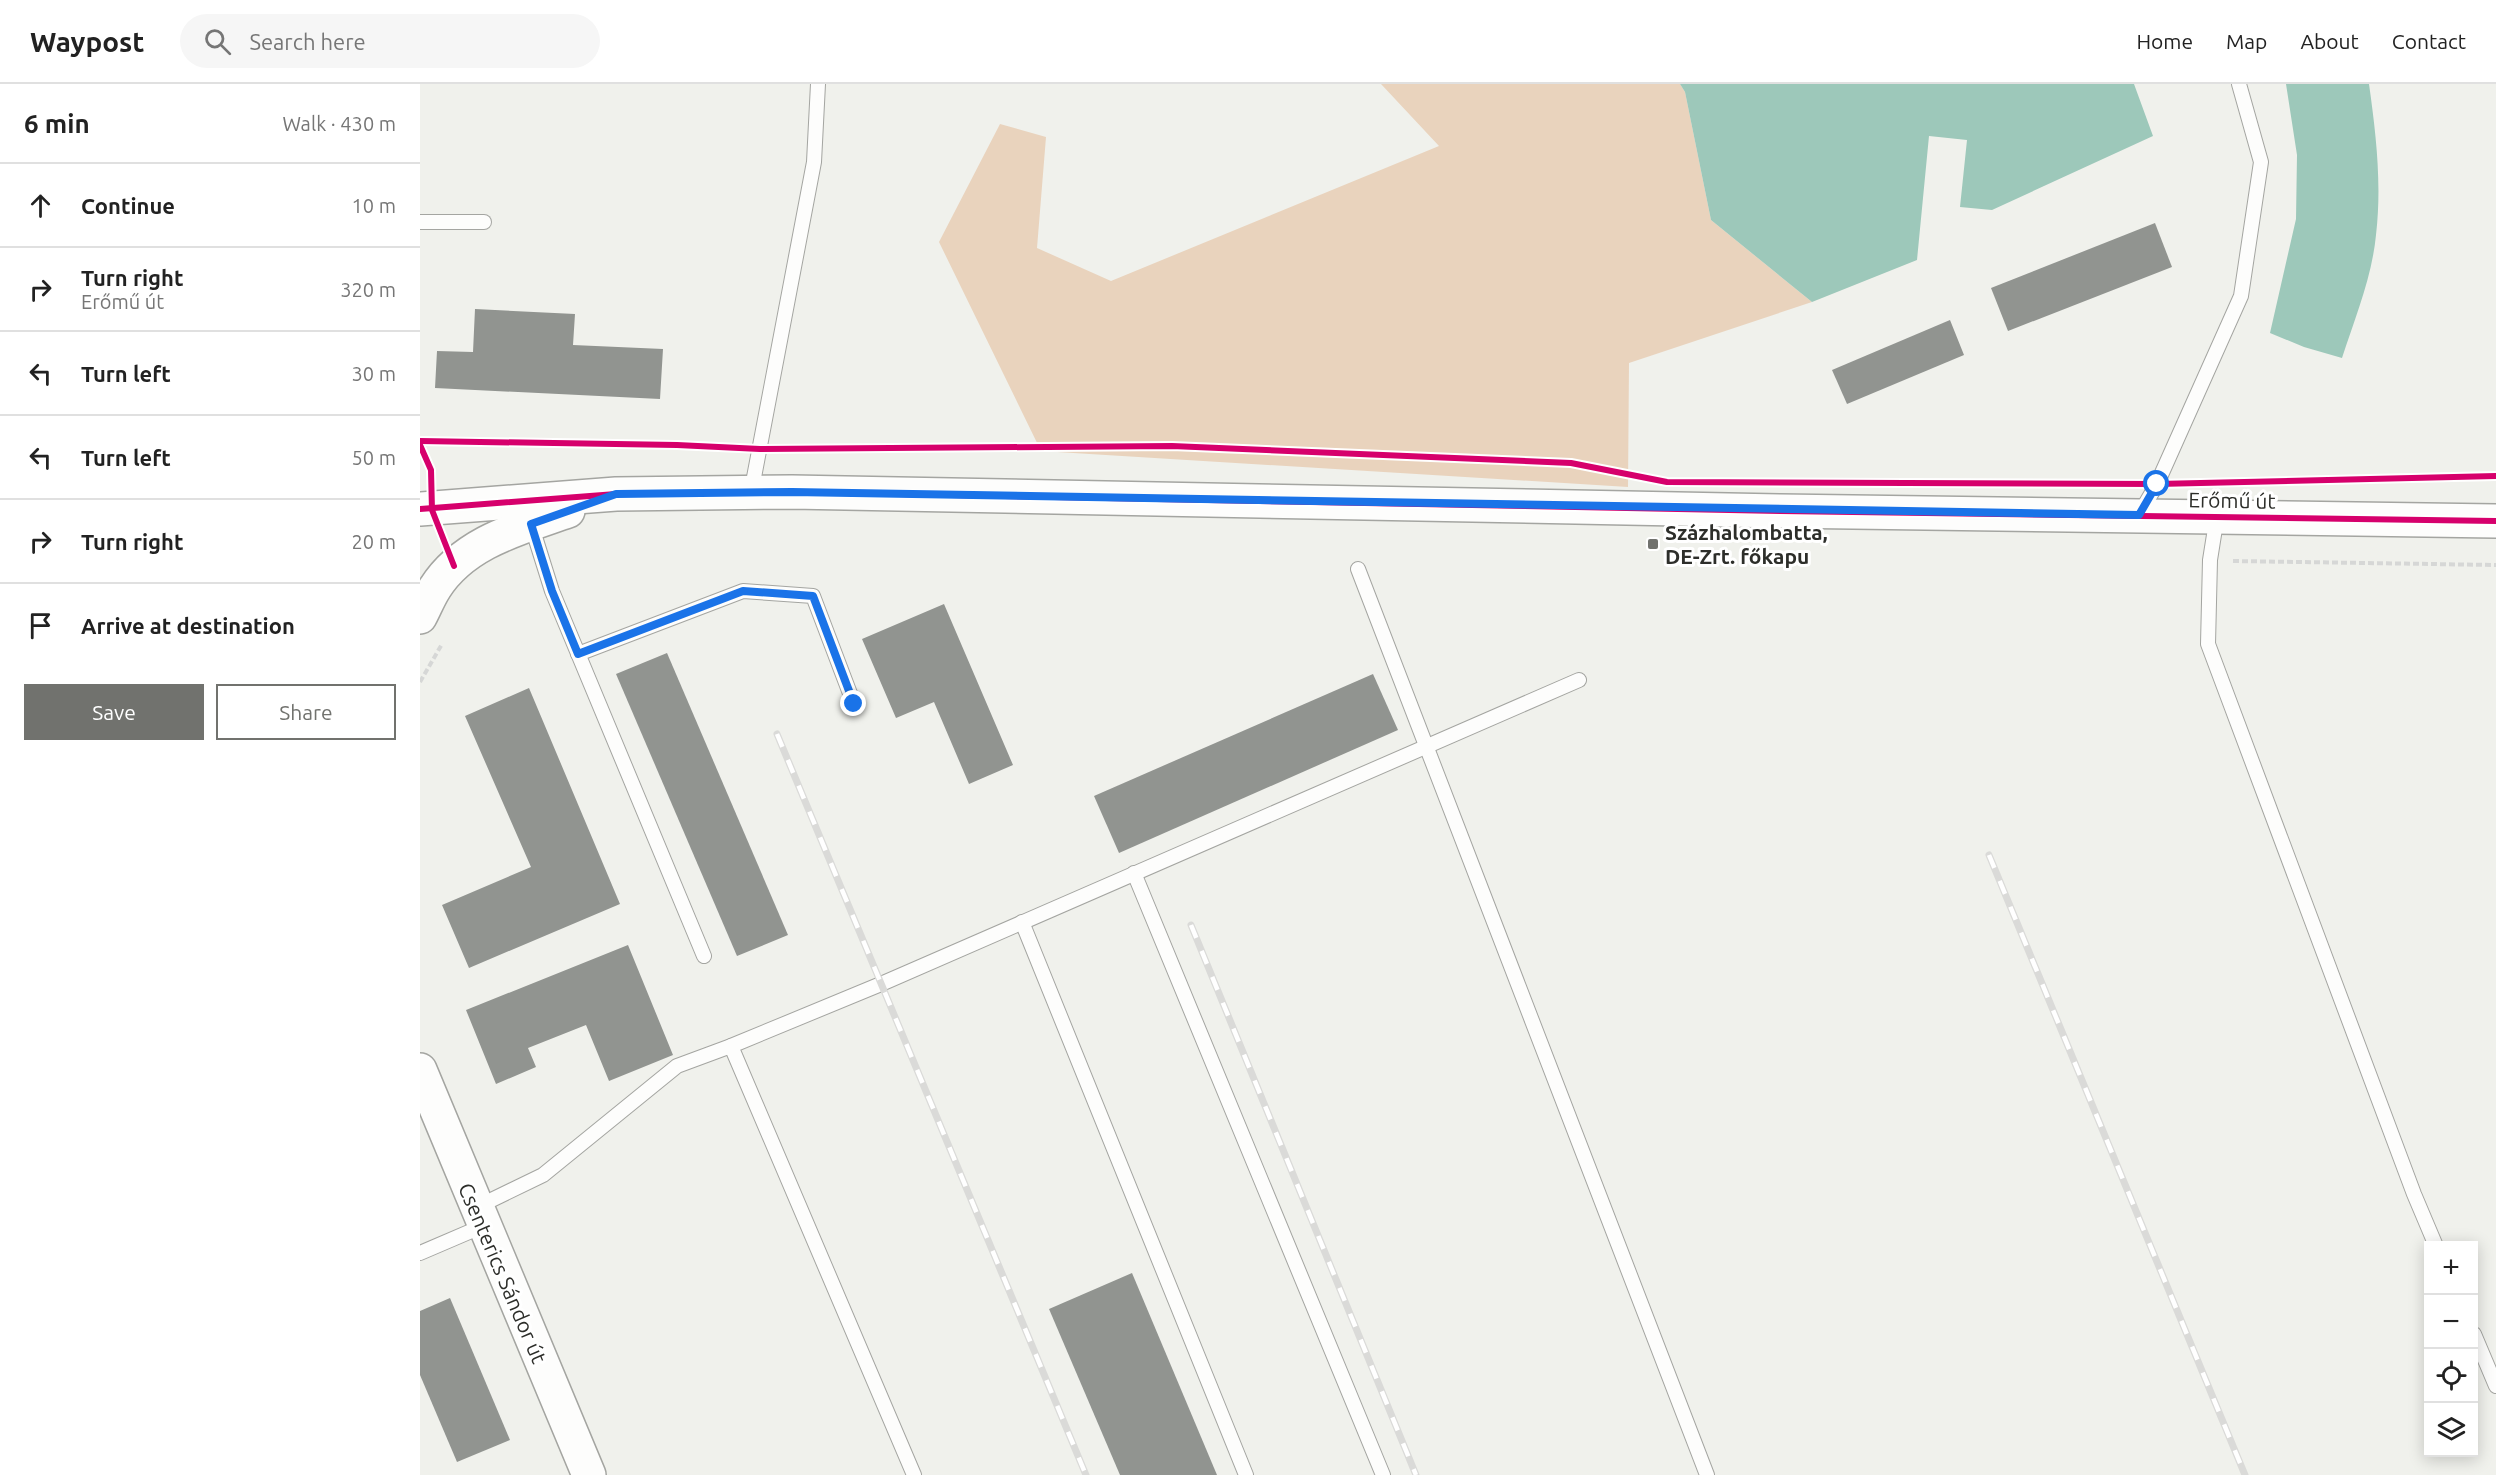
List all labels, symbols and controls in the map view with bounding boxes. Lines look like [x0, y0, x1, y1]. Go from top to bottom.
search box [180, 14, 600, 68]
icon: search [201, 25, 234, 58]
text: Waypost [30, 26, 144, 57]
text: Search here [249, 29, 366, 54]
text: Home [2136, 29, 2193, 53]
text: Map [2226, 29, 2267, 53]
text: About [2300, 29, 2359, 53]
text: Contact [2392, 29, 2466, 53]
text: 6 min [24, 109, 90, 138]
text: Walk · 430 m [283, 112, 396, 135]
icon: ahead [24, 189, 57, 222]
text: Continue [81, 193, 175, 218]
text: 10 m [352, 194, 396, 217]
text: Turn right [81, 265, 183, 290]
icon: right [24, 273, 57, 306]
text: 320 m [340, 278, 396, 301]
text: Erőmű út [81, 290, 164, 313]
icon: left [24, 357, 57, 390]
text: Turn left [81, 361, 171, 386]
text: 30 m [352, 362, 396, 385]
icon: left [24, 441, 57, 474]
text: Turn left [81, 445, 171, 470]
text: 50 m [352, 446, 396, 469]
route start [2143, 470, 2169, 496]
street label: Erőmű út [2188, 487, 2276, 513]
place label: Százhalombatta, DE-Zrt. főkapu [1665, 520, 1828, 568]
icon: right [24, 525, 57, 558]
text: Turn right [81, 529, 183, 554]
text: 20 m [352, 530, 396, 553]
marker: Százhalombatta, DE-Zrt. főkapu [1646, 537, 1660, 551]
icon: arrive [24, 609, 57, 642]
text: Arrive at destination [81, 613, 295, 638]
button: Save [24, 684, 204, 740]
button: Share [216, 684, 396, 740]
route end [840, 690, 866, 716]
street label: Csenterics Sándor út [454, 1179, 552, 1367]
map controls [2424, 1241, 2478, 1457]
button: + [2424, 1241, 2478, 1295]
button: − [2424, 1295, 2478, 1349]
button: locate [2424, 1349, 2478, 1403]
button: layers [2424, 1403, 2478, 1457]

